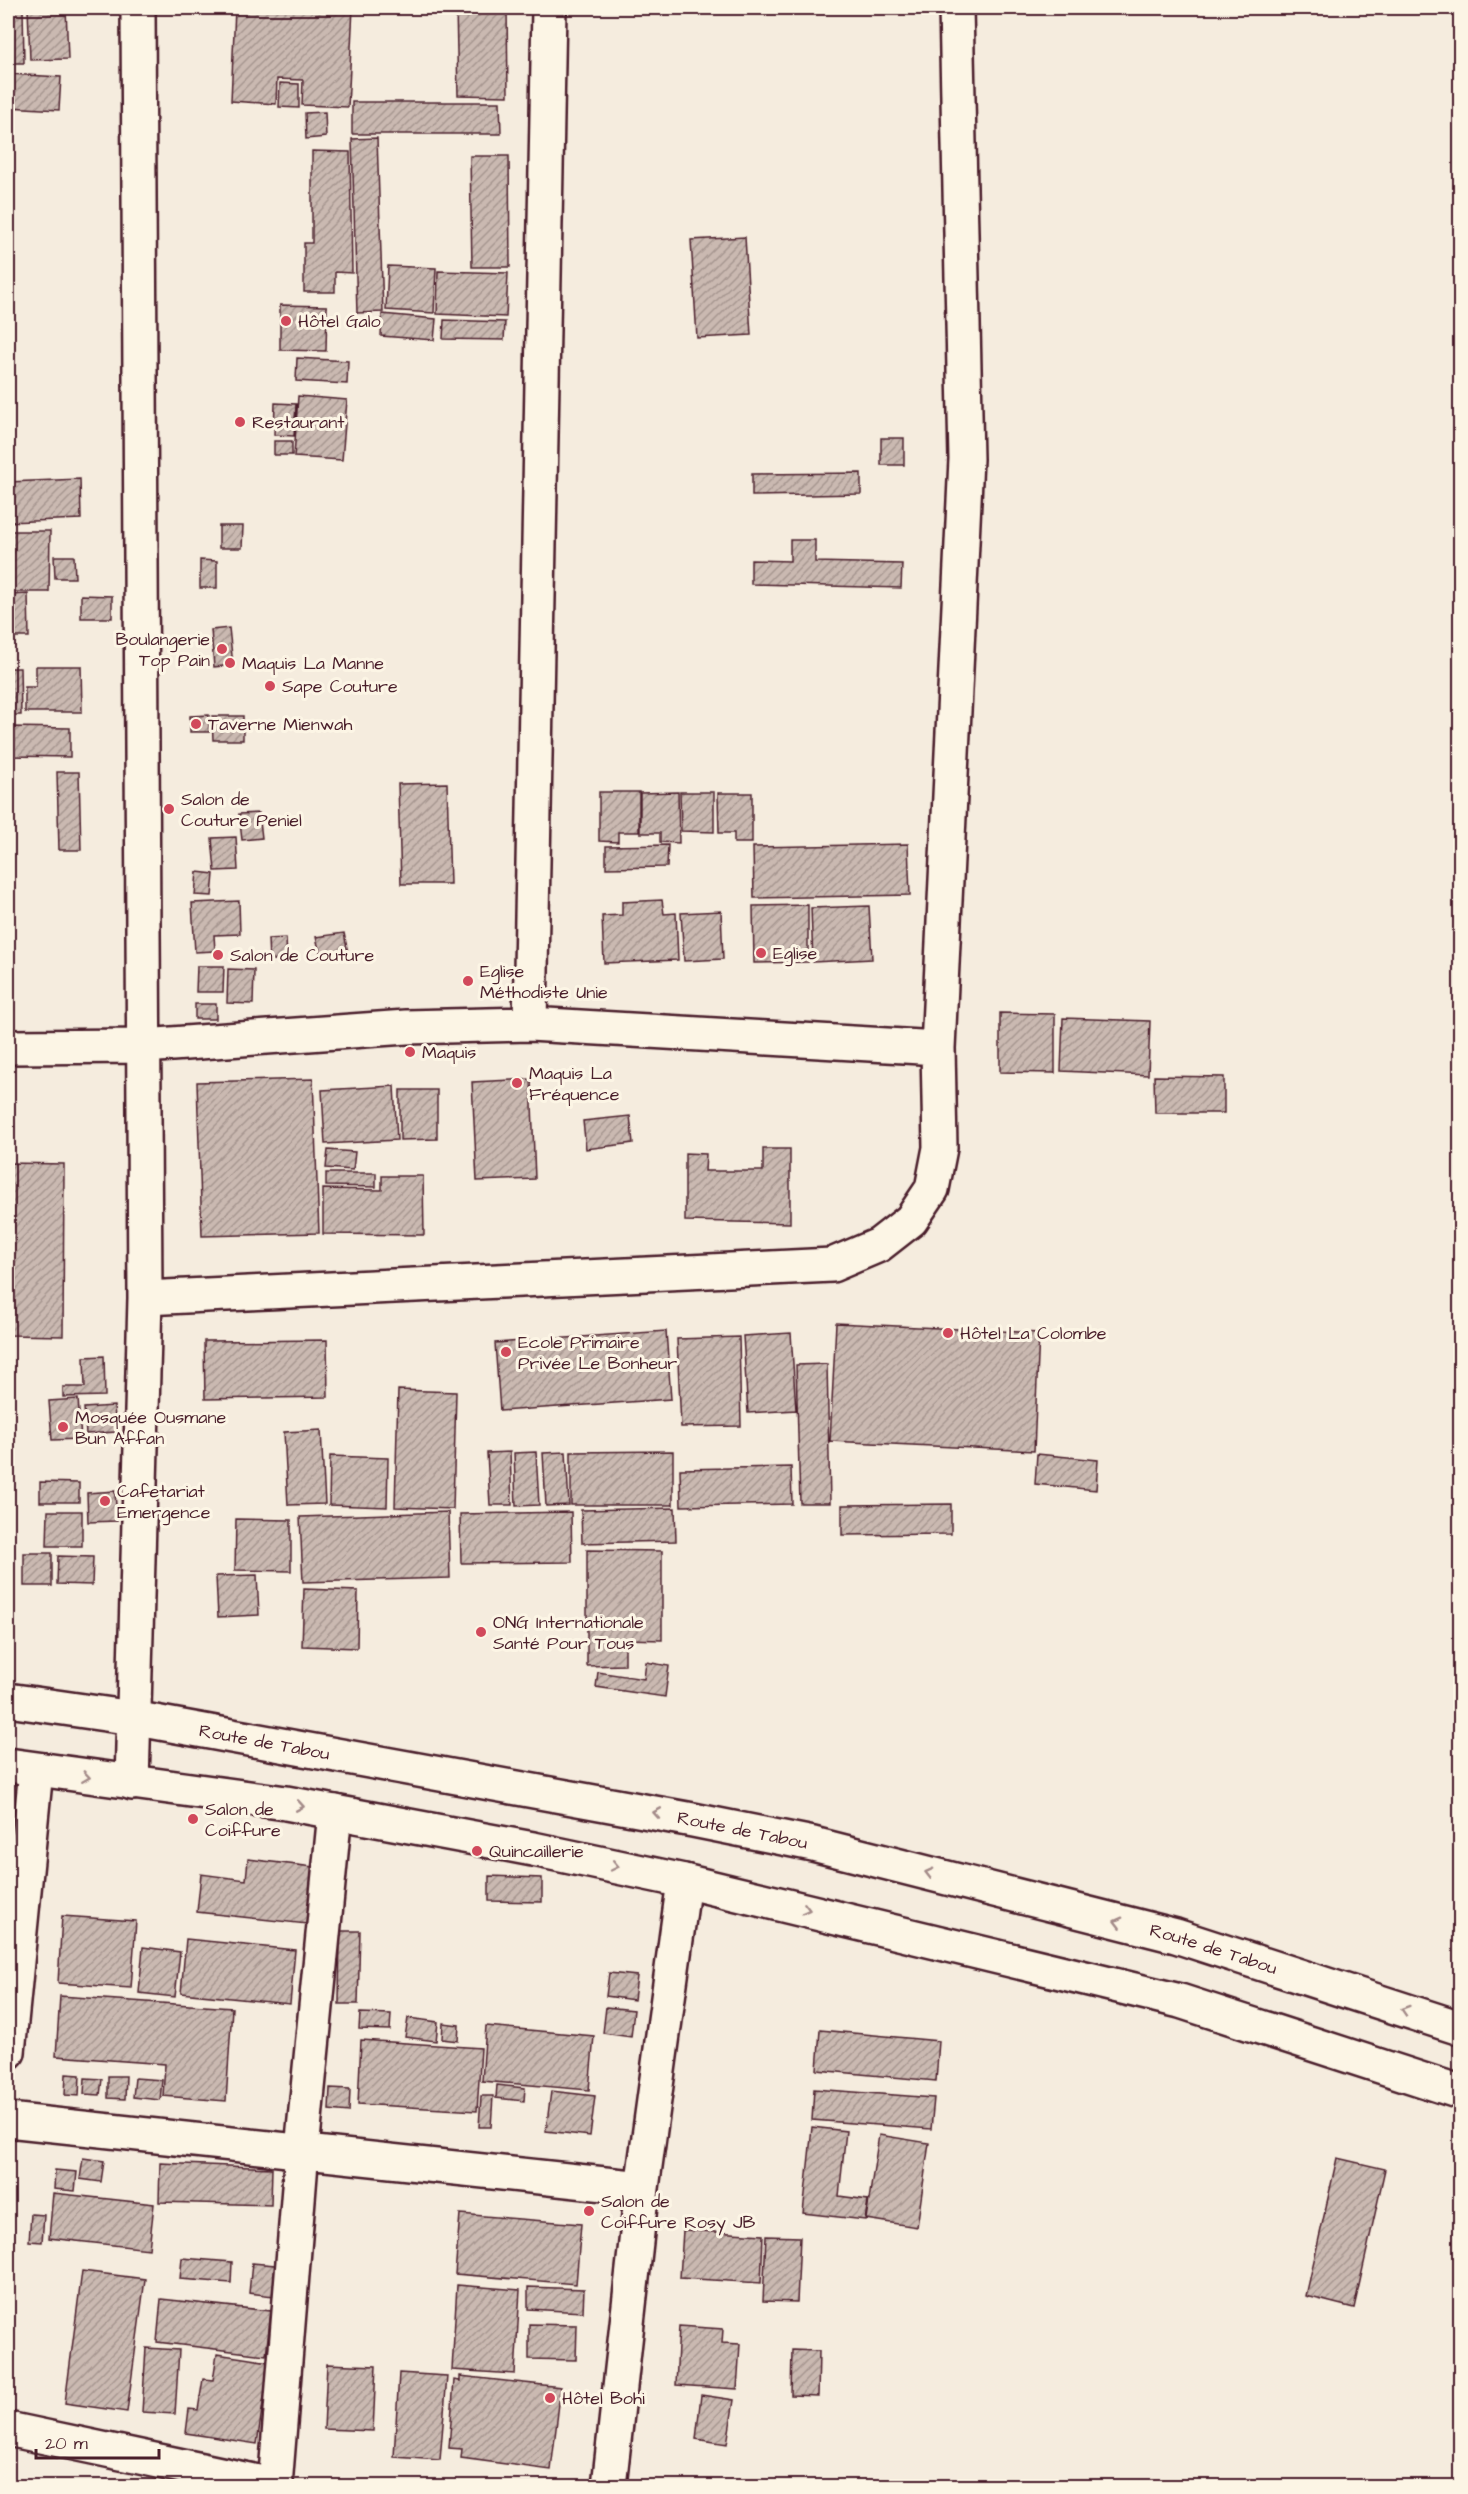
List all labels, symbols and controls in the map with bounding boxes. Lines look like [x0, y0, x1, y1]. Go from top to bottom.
place label: Hôtel Galo [298, 309, 381, 334]
marker: Hôtel Galo [279, 314, 293, 328]
place label: Restaurant [252, 410, 345, 435]
marker: Restaurant [233, 415, 247, 429]
place label: Boulangerie Top Pain [116, 627, 210, 673]
marker: Boulangerie Top Pain [215, 642, 229, 656]
place label: Maquis La Manne [242, 651, 384, 676]
marker: Maquis La Manne [223, 656, 237, 670]
place label: Sape Couture [282, 674, 398, 699]
marker: Sape Couture [263, 679, 277, 693]
place label: Taverne Mienwah [208, 712, 352, 737]
marker: Taverne Mienwah [189, 717, 203, 731]
place label: Salon de Couture Peniel [181, 787, 302, 833]
marker: Salon de Couture Peniel [162, 802, 176, 816]
place label: Eglise [773, 941, 818, 967]
place label: Salon de Couture [230, 943, 374, 968]
marker: Eglise [754, 946, 768, 960]
marker: Salon de Couture [211, 948, 225, 962]
place label: Eglise Méthodiste Unie [480, 959, 608, 1005]
marker: Eglise Méthodiste Unie [461, 974, 475, 988]
place label: Maquis [422, 1040, 476, 1065]
marker: Maquis [403, 1045, 417, 1059]
place label: Maquis La Fréquence [529, 1061, 620, 1107]
marker: Maquis La Fréquence [510, 1076, 524, 1090]
place label: Hôtel La Colombe [960, 1321, 1107, 1346]
marker: Hôtel La Colombe [941, 1326, 955, 1340]
place label: Ecole Primaire Privée Le Bonheur [518, 1330, 677, 1376]
marker: Ecole Primaire Privée Le Bonheur [499, 1345, 513, 1359]
place label: Mosquée Ousmane Bun Affan [75, 1405, 227, 1451]
marker: Mosquée Ousmane Bun Affan [56, 1420, 70, 1434]
place label: Cafetariat Emergence [117, 1479, 211, 1526]
marker: Cafetariat Emergence [98, 1494, 112, 1508]
place label: ONG Internationale Santé Pour Tous [493, 1610, 644, 1656]
marker: ONG Internationale Santé Pour Tous [474, 1625, 488, 1639]
street label: Route de Tabou [197, 1718, 332, 1766]
one-way arrow [82, 1770, 91, 1782]
place label: Salon de Coiffure [205, 1797, 281, 1843]
one-way arrow [296, 1799, 305, 1811]
street label: Route de Tabou [675, 1805, 810, 1855]
one-way arrow [652, 1807, 662, 1820]
marker: Salon de Coiffure [186, 1812, 200, 1826]
place label: Quincaillerie [489, 1839, 584, 1864]
marker: Quincaillerie [470, 1844, 484, 1858]
one-way arrow [610, 1859, 620, 1872]
one-way arrow [924, 1868, 934, 1881]
one-way arrow [800, 1902, 810, 1915]
one-way arrow [1113, 1916, 1123, 1929]
street label: Route de Tabou [1147, 1917, 1281, 1980]
one-way arrow [1400, 2005, 1411, 2017]
place label: Salon de Coiffure Rosy JB [601, 2189, 756, 2236]
marker: Salon de Coiffure Rosy JB [582, 2204, 596, 2218]
place label: Hôtel Bohi [562, 2386, 645, 2411]
marker: Hôtel Bohi [543, 2391, 557, 2405]
scale bar [36, 2422, 159, 2460]
text: 20 m [45, 2431, 88, 2456]

